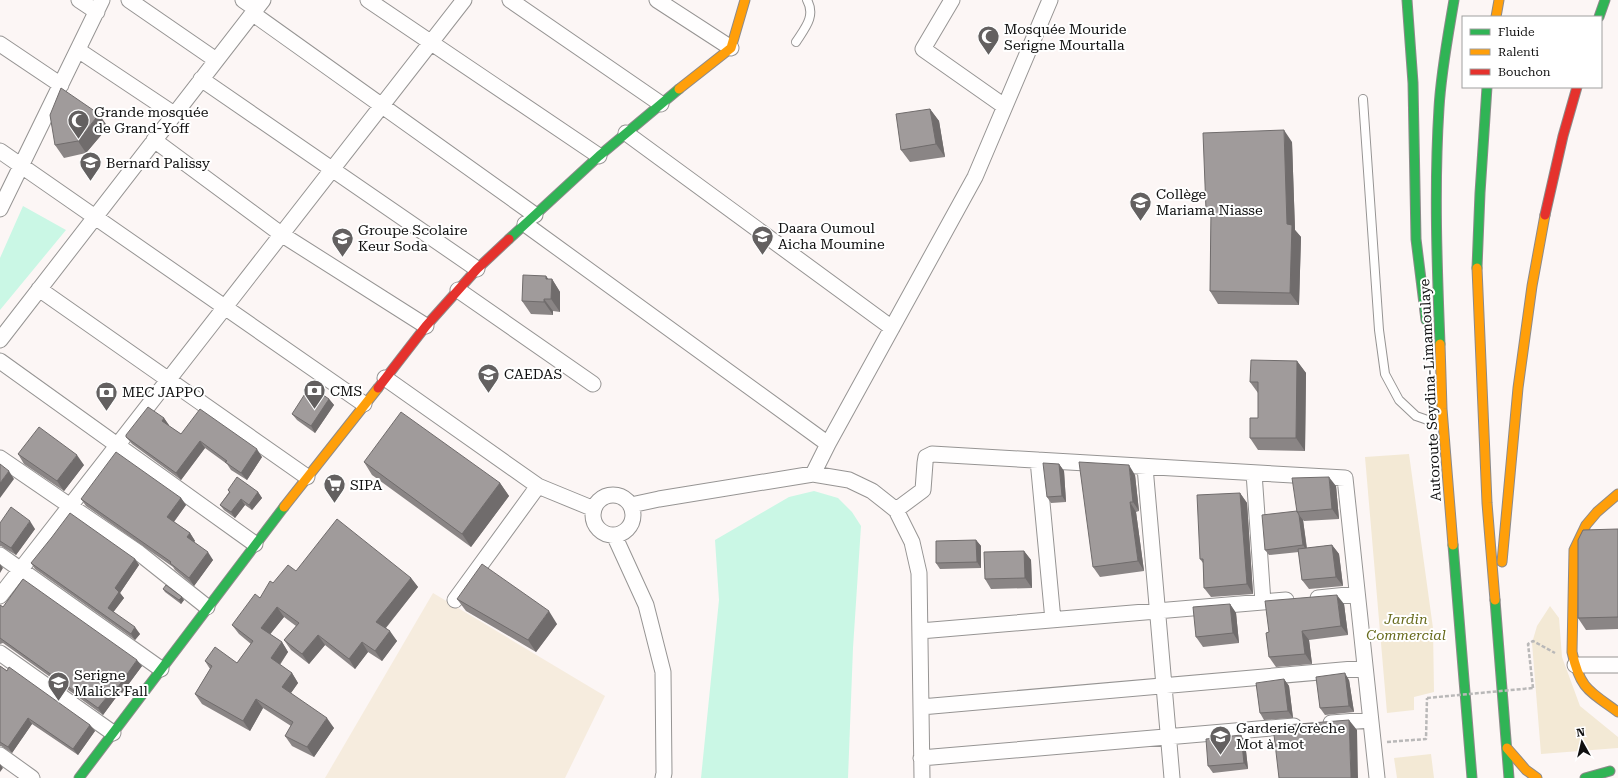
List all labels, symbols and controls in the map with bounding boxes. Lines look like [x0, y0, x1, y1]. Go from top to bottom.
legend [1462, 16, 1602, 88]
place label: Mosquée Mouride Serigne Mourtalla [1004, 21, 1127, 53]
mosque icon: Mosquée Mouride Serigne Mourtalla [975, 24, 1001, 57]
text: Fluide [1498, 25, 1535, 39]
text: Ralenti [1498, 45, 1539, 59]
text: Bouchon [1498, 65, 1551, 79]
place label: Grande mosquée de Grand-Yoff [94, 104, 209, 136]
mosque icon: Grande mosquée de Grand-Yoff [66, 107, 92, 140]
school or university icon: Bernard Palissy [77, 150, 103, 183]
place label: Bernard Palissy [106, 155, 211, 171]
place label: Collège Mariama Niasse [1156, 186, 1263, 218]
school or university icon: Collège Mariama Niasse [1128, 189, 1154, 222]
place label: Daara Oumoul Aicha Moumine [778, 220, 885, 252]
place label: Groupe Scolaire Keur Soda [358, 222, 468, 254]
school or university icon: Daara Oumoul Aicha Moumine [750, 223, 776, 256]
school or university icon: Groupe Scolaire Keur Soda [329, 225, 355, 258]
street label: Autoroute Seydina-Limamoulaye [1416, 278, 1444, 502]
school or university icon: CAEDAS [475, 361, 501, 394]
place label: CAEDAS [504, 366, 562, 382]
bank icon: CMS [302, 378, 328, 411]
bank icon: MEC JAPPO [94, 379, 120, 412]
place label: CMS [330, 383, 362, 399]
place label: MEC JAPPO [122, 384, 204, 400]
supermarket icon: SIPA [321, 472, 347, 505]
place label: SIPA [350, 477, 382, 493]
park label: Jardin Commercial [1366, 611, 1446, 643]
place label: Serigne Malick Fall [74, 667, 148, 699]
school or university icon: Serigne Malick Fall [46, 670, 72, 703]
place label: Garderie/crèche Mot à mot [1236, 720, 1345, 752]
north arrow [1562, 722, 1602, 762]
school or university icon: Garderie/crèche Mot à mot [1207, 723, 1233, 756]
text: N [1576, 725, 1586, 740]

